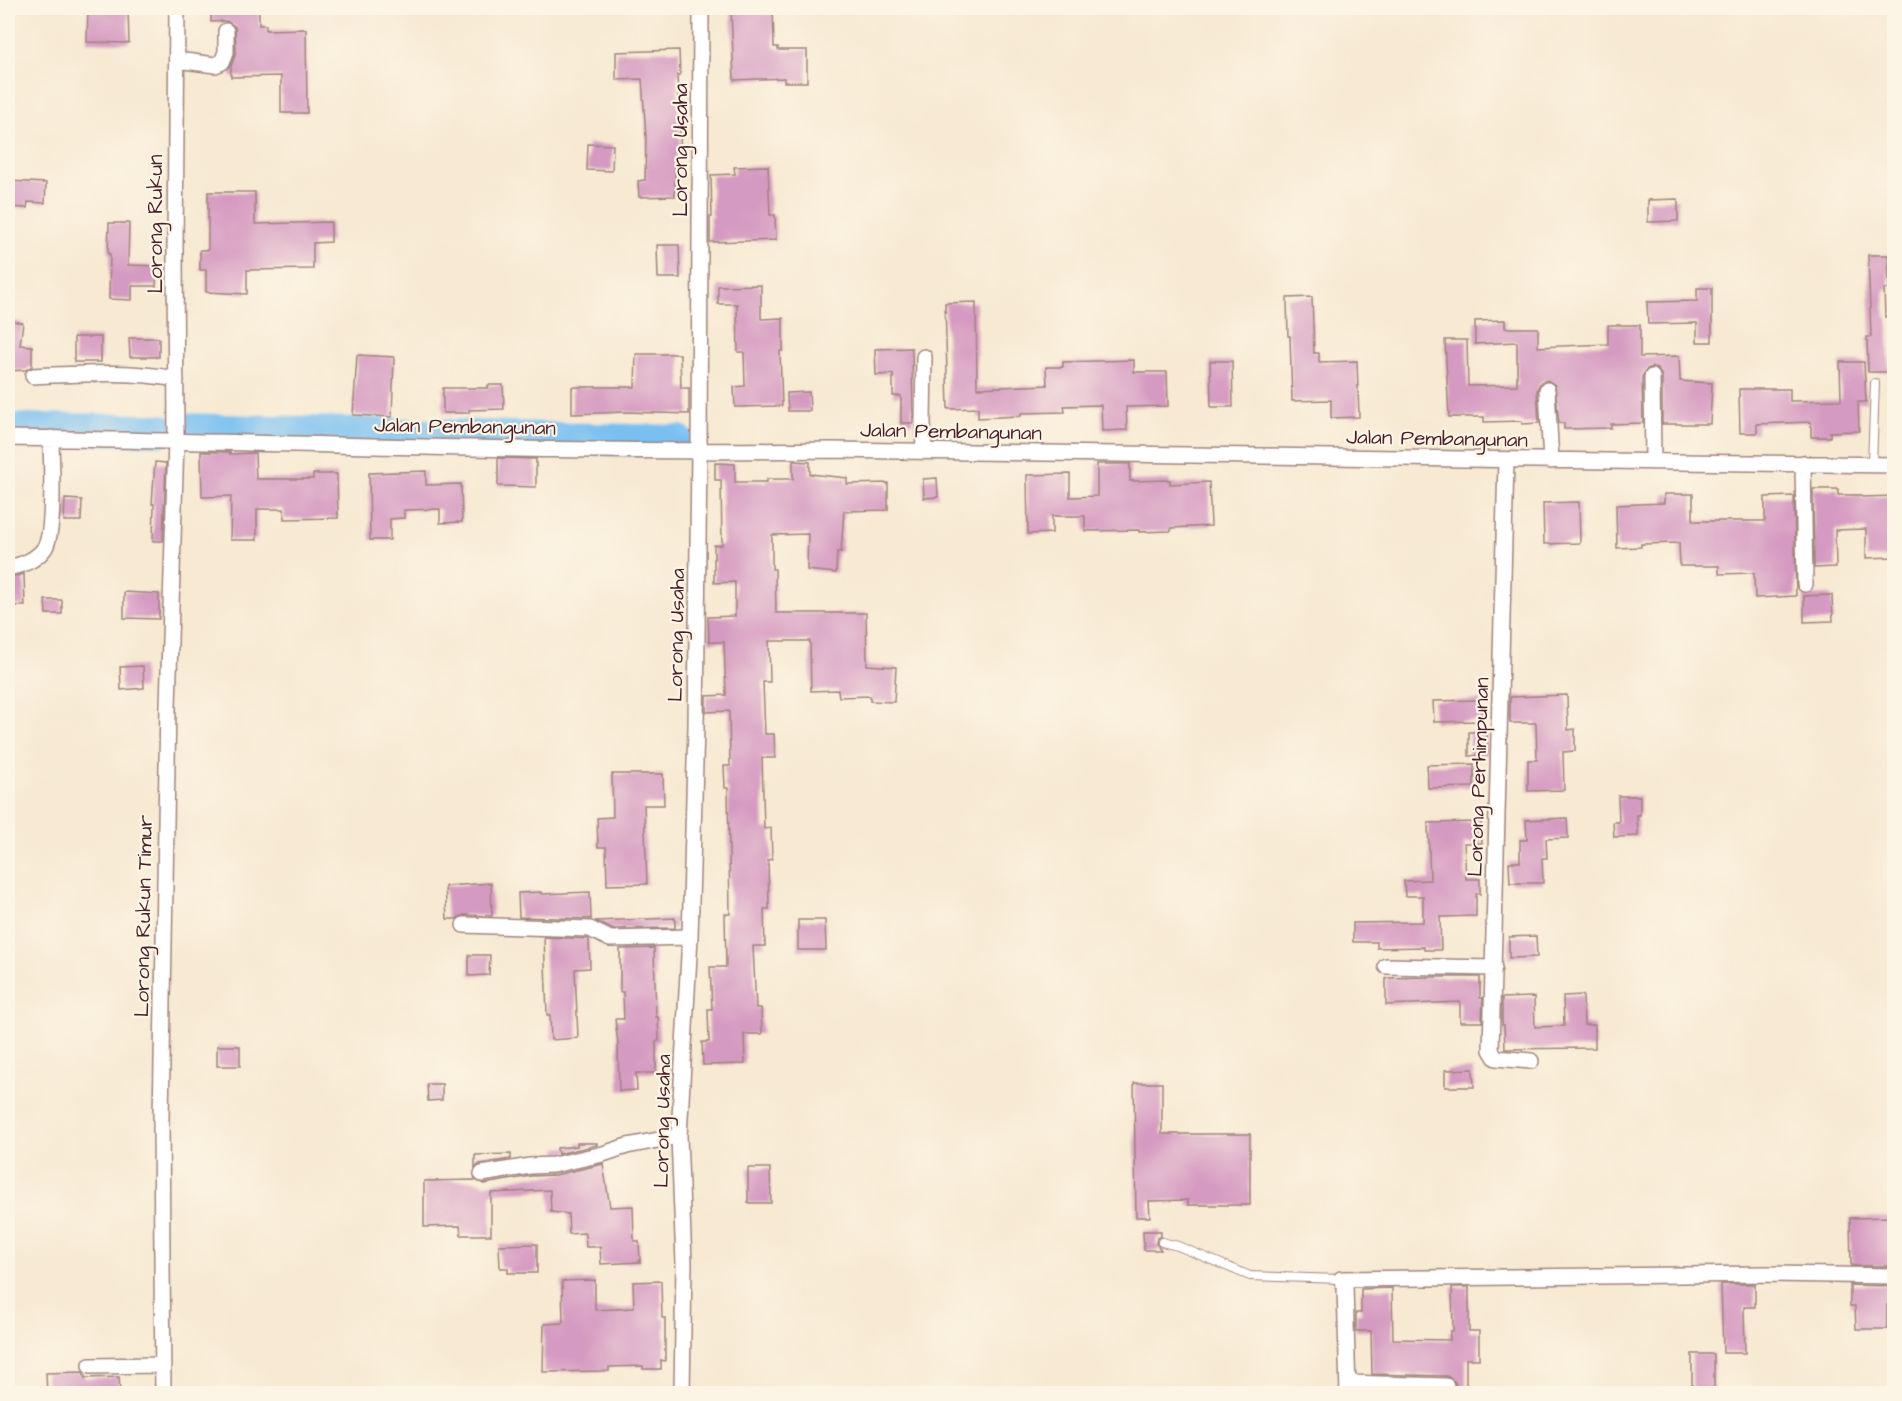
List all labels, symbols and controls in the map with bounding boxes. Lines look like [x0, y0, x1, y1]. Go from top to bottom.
street label: Lorong Usaha [666, 83, 697, 217]
street label: Lorong Rukun [141, 154, 172, 294]
street label: Jalan Pembangunan [374, 410, 556, 445]
street label: Jalan Pembangunan [860, 415, 1042, 450]
street label: Jalan Pembangunan [1346, 422, 1528, 457]
street label: Lorong Usaha [661, 568, 694, 702]
street label: Lorong Perhimpunan [1461, 677, 1498, 877]
street label: Lorong Rukun Timur [127, 814, 162, 1018]
street label: Lorong Usaha [647, 1054, 680, 1188]

